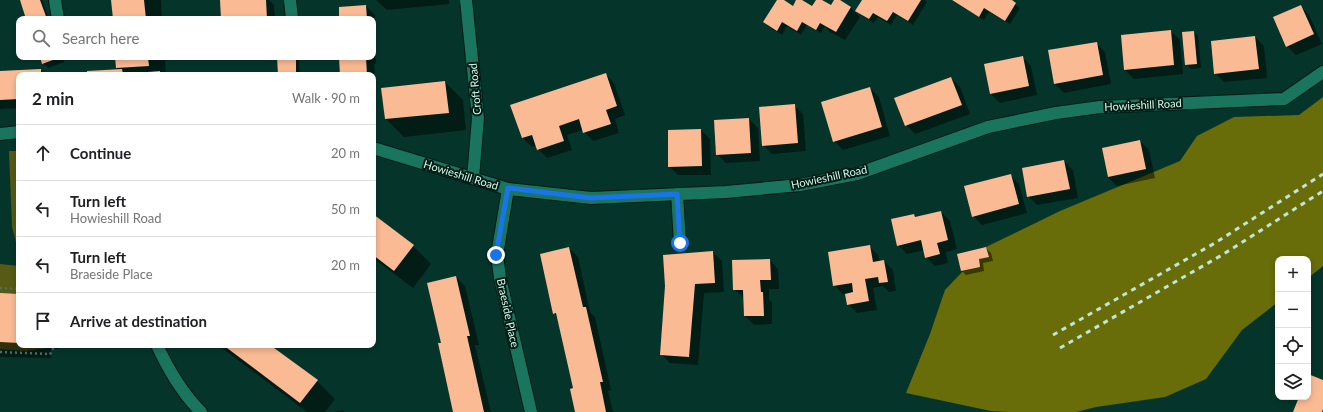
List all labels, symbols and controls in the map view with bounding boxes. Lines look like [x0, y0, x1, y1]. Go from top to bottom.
search box [16, 16, 376, 60]
icon: search [30, 27, 52, 49]
text: Search here [62, 29, 139, 47]
street label: Croft Road [466, 63, 483, 115]
text: 2 min [32, 88, 74, 109]
text: Walk · 90 m [292, 90, 360, 106]
street label: Howieshill Road [1104, 96, 1182, 113]
icon: ahead [32, 142, 54, 164]
text: Continue [70, 144, 131, 162]
text: 20 m [331, 145, 360, 161]
street label: Howieshill Road [422, 157, 500, 192]
street label: Howieshill Road [790, 162, 868, 191]
text: Turn left [70, 192, 126, 210]
icon: left [32, 198, 54, 220]
text: 50 m [331, 201, 360, 217]
text: Howieshill Road [70, 210, 162, 226]
route start [671, 234, 689, 252]
route end [487, 246, 505, 264]
text: Turn left [70, 248, 126, 266]
icon: left [32, 254, 54, 276]
map controls [1275, 256, 1311, 400]
button: + [1275, 256, 1311, 292]
text: 20 m [331, 257, 360, 273]
text: Braeside Place [70, 266, 153, 282]
street label: Braeside Place [495, 277, 522, 349]
button: − [1275, 292, 1311, 328]
icon: arrive [32, 310, 54, 332]
text: Arrive at destination [70, 312, 207, 330]
button: locate [1275, 328, 1311, 364]
button: layers [1275, 364, 1311, 400]

